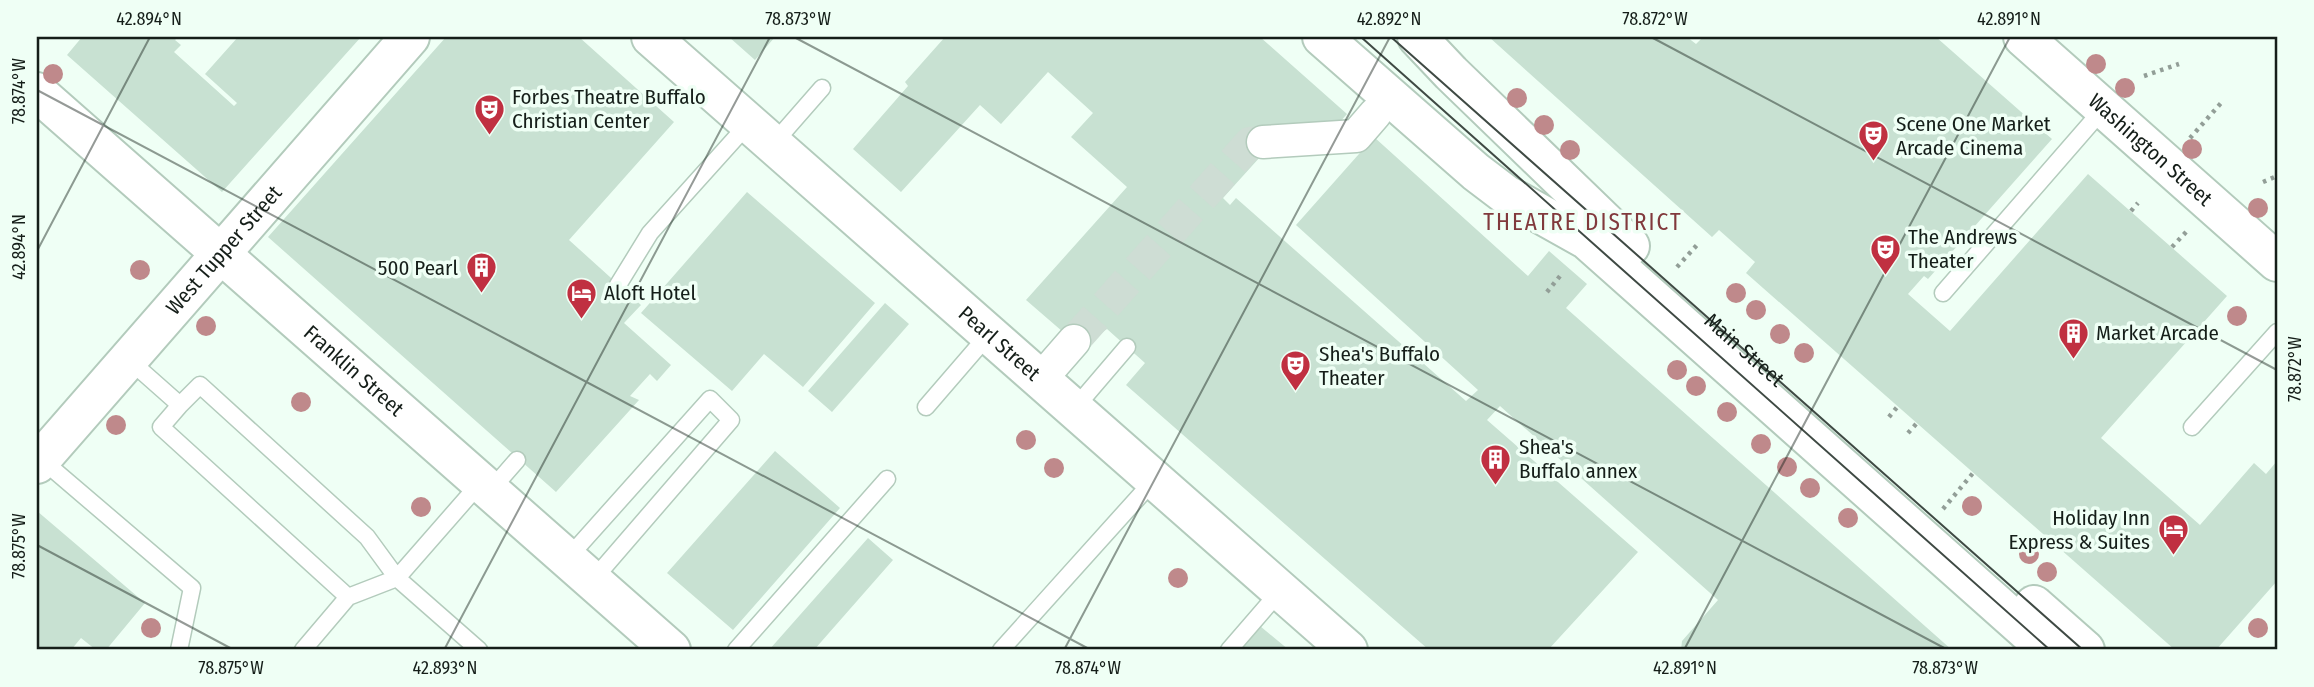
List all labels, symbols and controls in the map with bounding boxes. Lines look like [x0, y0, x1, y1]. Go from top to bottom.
text: 42.894°N [116, 8, 182, 30]
text: 78.873°W [765, 8, 831, 30]
text: 42.892°N [1357, 8, 1421, 30]
text: 78.872°W [1622, 8, 1688, 30]
text: 42.891°N [1977, 8, 2041, 30]
text: 78.874°W [8, 58, 30, 124]
place label: Forbes Theatre Buffalo Christian Center [512, 84, 706, 134]
street label: Washington Street [2083, 88, 2218, 212]
theatre icon: Forbes Theatre Buffalo Christian Center [472, 92, 506, 136]
place label: Scene One Market Arcade Cinema [1896, 111, 2051, 161]
theatre icon: Scene One Market Arcade Cinema [1856, 119, 1890, 163]
street label: West Tupper Street [160, 180, 287, 320]
district label: THEATRE DISTRICT [1483, 208, 1683, 236]
text: 42.894°N [8, 214, 30, 280]
place label: The Andrews Theater [1908, 224, 2017, 274]
theatre icon: The Andrews Theater [1868, 232, 1902, 276]
building icon: 500 Pearl [464, 251, 498, 295]
place label: 500 Pearl [378, 255, 458, 281]
hotel icon: Aloft Hotel [564, 276, 598, 320]
place label: Aloft Hotel [604, 280, 696, 306]
street label: Pearl Street [953, 301, 1046, 386]
street label: Main Street [1699, 308, 1790, 392]
building icon: Market Arcade [2056, 316, 2090, 360]
street label: Franklin Street [298, 320, 409, 422]
place label: Market Arcade [2096, 320, 2219, 346]
text: 78.872°W [2284, 336, 2306, 402]
place label: Shea's Buffalo Theater [1319, 341, 1440, 391]
theatre icon: Shea's Buffalo Theater [1279, 349, 1313, 393]
place label: Shea's Buffalo annex [1519, 434, 1638, 484]
building icon: Shea's Buffalo annex [1479, 442, 1513, 486]
place label: Holiday Inn Express & Suites [2009, 505, 2150, 555]
text: 78.875°W [8, 513, 30, 579]
hotel icon: Holiday Inn Express & Suites [2156, 513, 2190, 557]
text: 78.875°W [198, 657, 264, 679]
text: 42.893°N [413, 657, 477, 679]
text: 78.874°W [1055, 657, 1121, 679]
text: 42.891°N [1653, 657, 1717, 679]
text: 78.873°W [1912, 657, 1978, 679]

